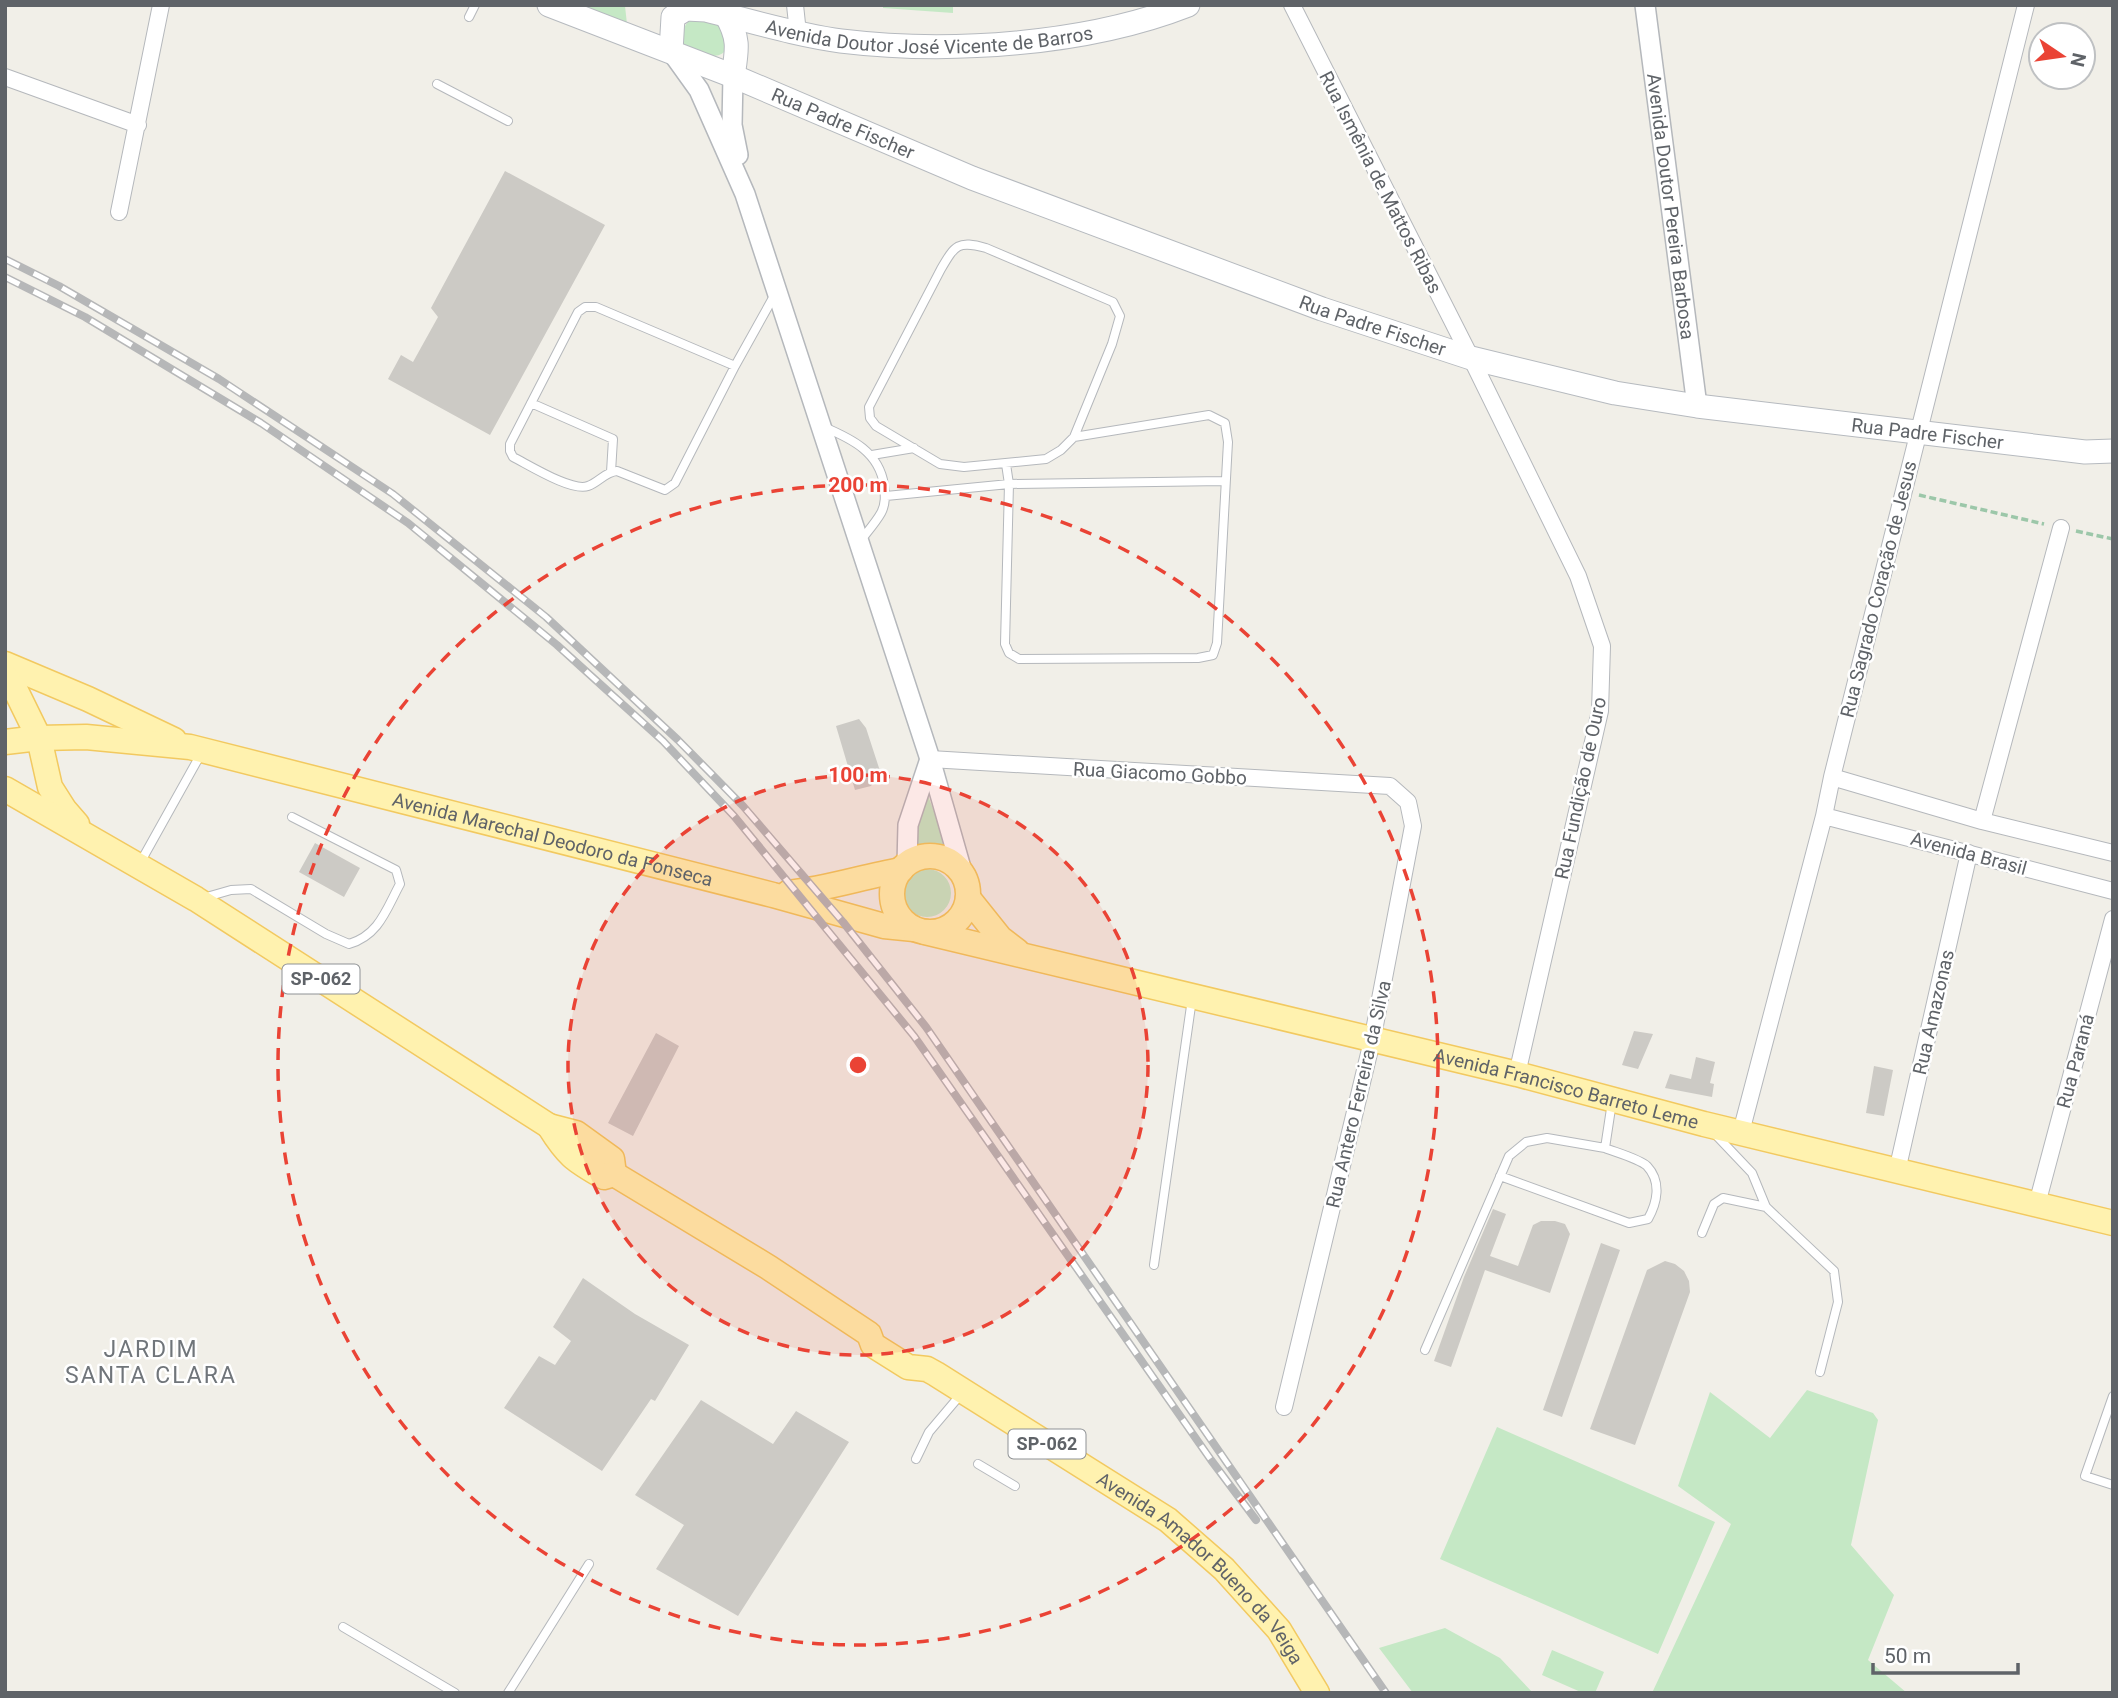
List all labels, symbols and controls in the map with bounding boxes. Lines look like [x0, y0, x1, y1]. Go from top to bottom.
street label: Avenida Doutor José Vicente de Barros [763, 15, 1095, 59]
north arrow [2027, 21, 2097, 91]
text: N [2065, 51, 2091, 69]
street label: Rua Ismênia de Mattos Ribas [1314, 67, 1447, 297]
street label: Avenida Doutor Pereira Barbosa [1642, 72, 1699, 341]
street label: Rua Padre Fischer [768, 83, 918, 164]
street label: Rua Padre Fischer [1296, 291, 1449, 361]
street label: Rua Padre Fischer [1850, 413, 2005, 454]
street label: Rua Sagrado Coração de Jesus [1835, 458, 1922, 720]
text: 200 m [828, 473, 888, 497]
street label: Rua Fundição de Ouro [1550, 695, 1611, 881]
street label: Rua Giacomo Gobbo [1072, 757, 1247, 790]
text: 100 m [828, 763, 888, 787]
street label: Avenida Marechal Deodoro da Fonseca [390, 788, 715, 891]
street label: Avenida Brasil [1908, 827, 2029, 880]
street label: Rua Amazonas [1908, 947, 1959, 1077]
road number: SP-062 [282, 964, 360, 994]
street label: Rua Antero Ferreira da Silva [1321, 978, 1396, 1210]
street label: Rua Paraná [2052, 1011, 2099, 1111]
street label: Avenida Francisco Barreto Leme [1431, 1043, 1701, 1134]
centre of rings [846, 1053, 870, 1077]
district label: JARDIM SANTA CLARA [65, 1336, 237, 1389]
road number: SP-062 [1009, 1429, 1086, 1458]
street label: Avenida Amador Bueno da Veiga [1093, 1467, 1308, 1668]
scale bar [1873, 1632, 2018, 1676]
text: 50 m [1884, 1644, 1931, 1668]

